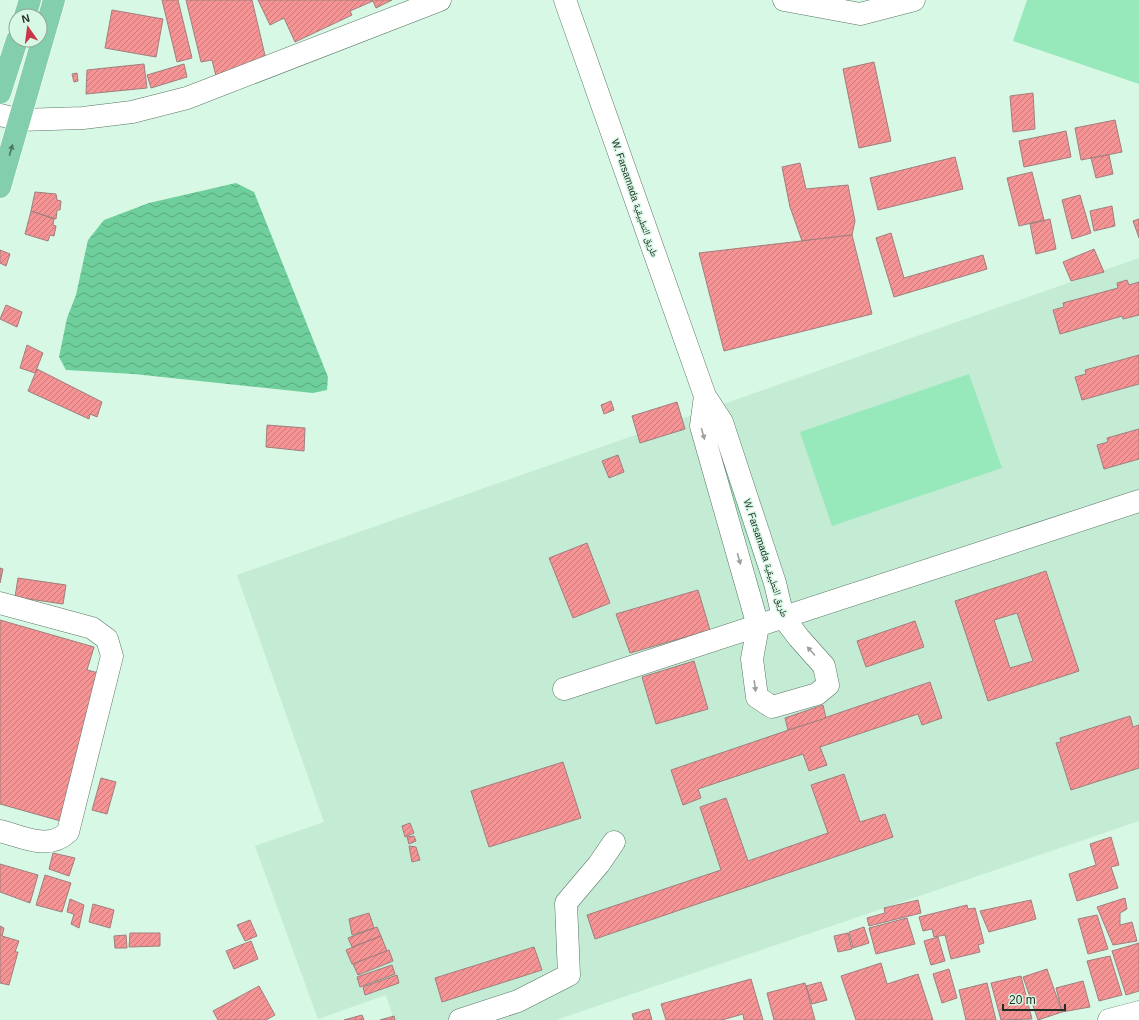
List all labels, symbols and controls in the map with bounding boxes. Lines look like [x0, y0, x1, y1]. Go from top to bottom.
north arrow [8, 8, 48, 48]
text: N [20, 12, 31, 25]
street label: W. Farsamada طريق التطبيقية [609, 138, 661, 259]
one-way arrow [8, 143, 14, 155]
one-way arrow [700, 429, 706, 441]
street label: W. Farsamada طريق التطبيقية [741, 497, 791, 619]
one-way arrow [736, 554, 742, 566]
one-way arrow [807, 647, 816, 656]
one-way arrow [752, 680, 758, 692]
scale bar [1003, 986, 1065, 1012]
text: 20 m [1009, 993, 1036, 1007]

